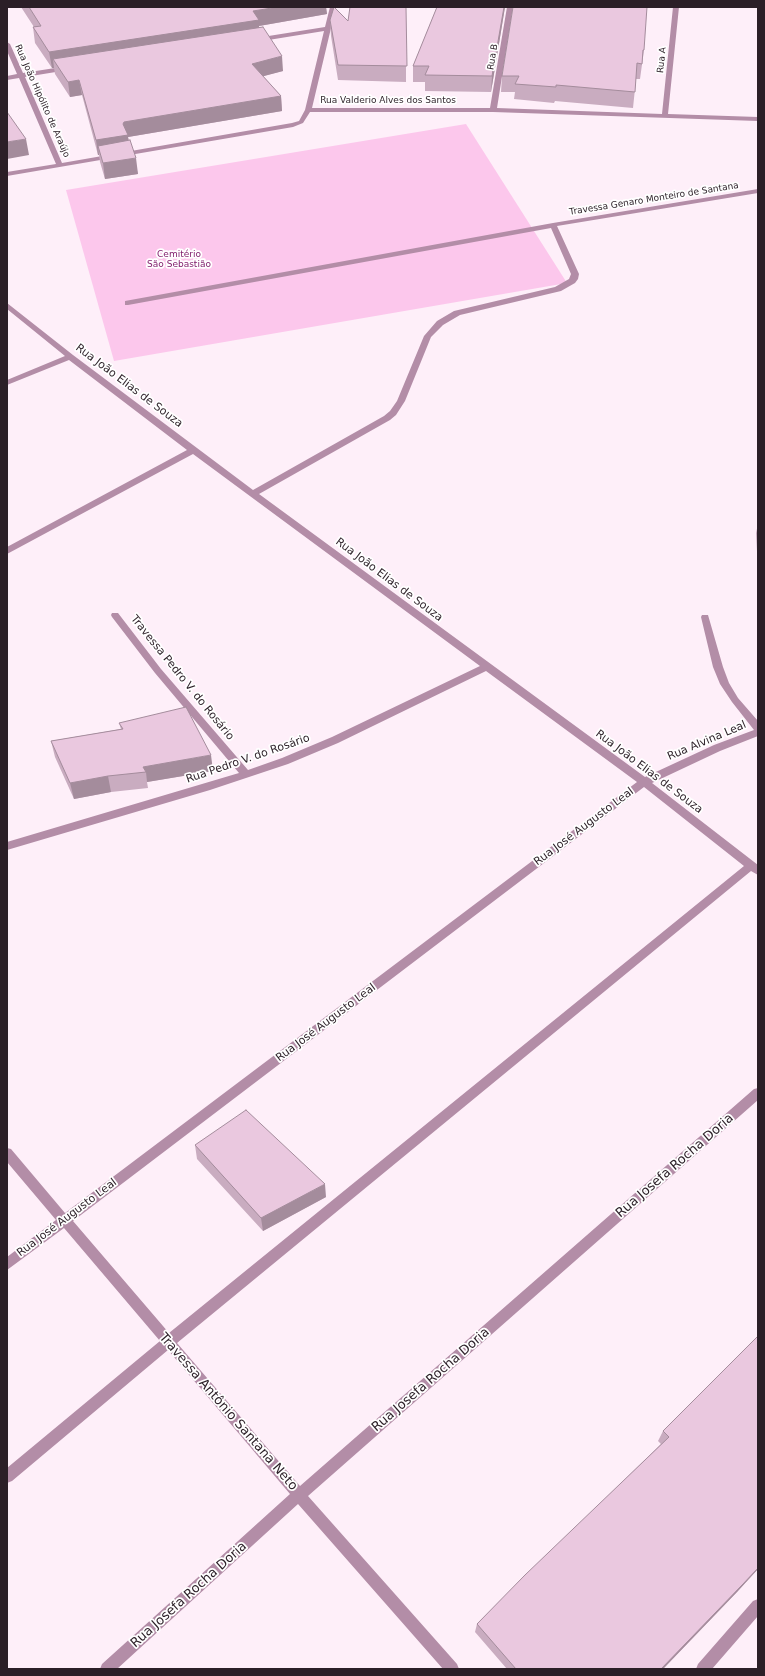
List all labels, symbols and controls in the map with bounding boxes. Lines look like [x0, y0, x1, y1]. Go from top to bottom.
street label: Rua João Hipólito de Araújo [12, 43, 72, 159]
street label: Rua B [486, 43, 500, 71]
street label: Rua A [655, 46, 669, 74]
street label: Rua Valderio Alves dos Santos [320, 96, 456, 106]
street label: Travessa Genaro Monteiro de Santana [569, 180, 739, 218]
park label: Cemitério São Sebastião [147, 250, 211, 271]
street label: Rua João Elias de Souza [73, 341, 185, 431]
street label: Rua João Elias de Souza [333, 535, 445, 625]
street label: Travessa Pedro V. do Rosário [128, 613, 236, 743]
street label: Rua Alvina Leal [666, 718, 748, 764]
street label: Rua João Elias de Souza [593, 727, 705, 817]
street label: Rua Pedro V. do Rosário [184, 732, 312, 786]
street label: Rua José Augusto Leal [531, 785, 637, 869]
street label: Rua José Augusto Leal [273, 981, 379, 1065]
street label: Rua Josefa Rocha Doria [613, 1111, 737, 1221]
street label: Rua José Augusto Leal [14, 1176, 120, 1260]
street label: Rua Josefa Rocha Doria [369, 1325, 493, 1435]
street label: Travessa Antônio Santana Neto [155, 1330, 301, 1494]
street label: Rua Josefa Rocha Doria [128, 1539, 250, 1651]

